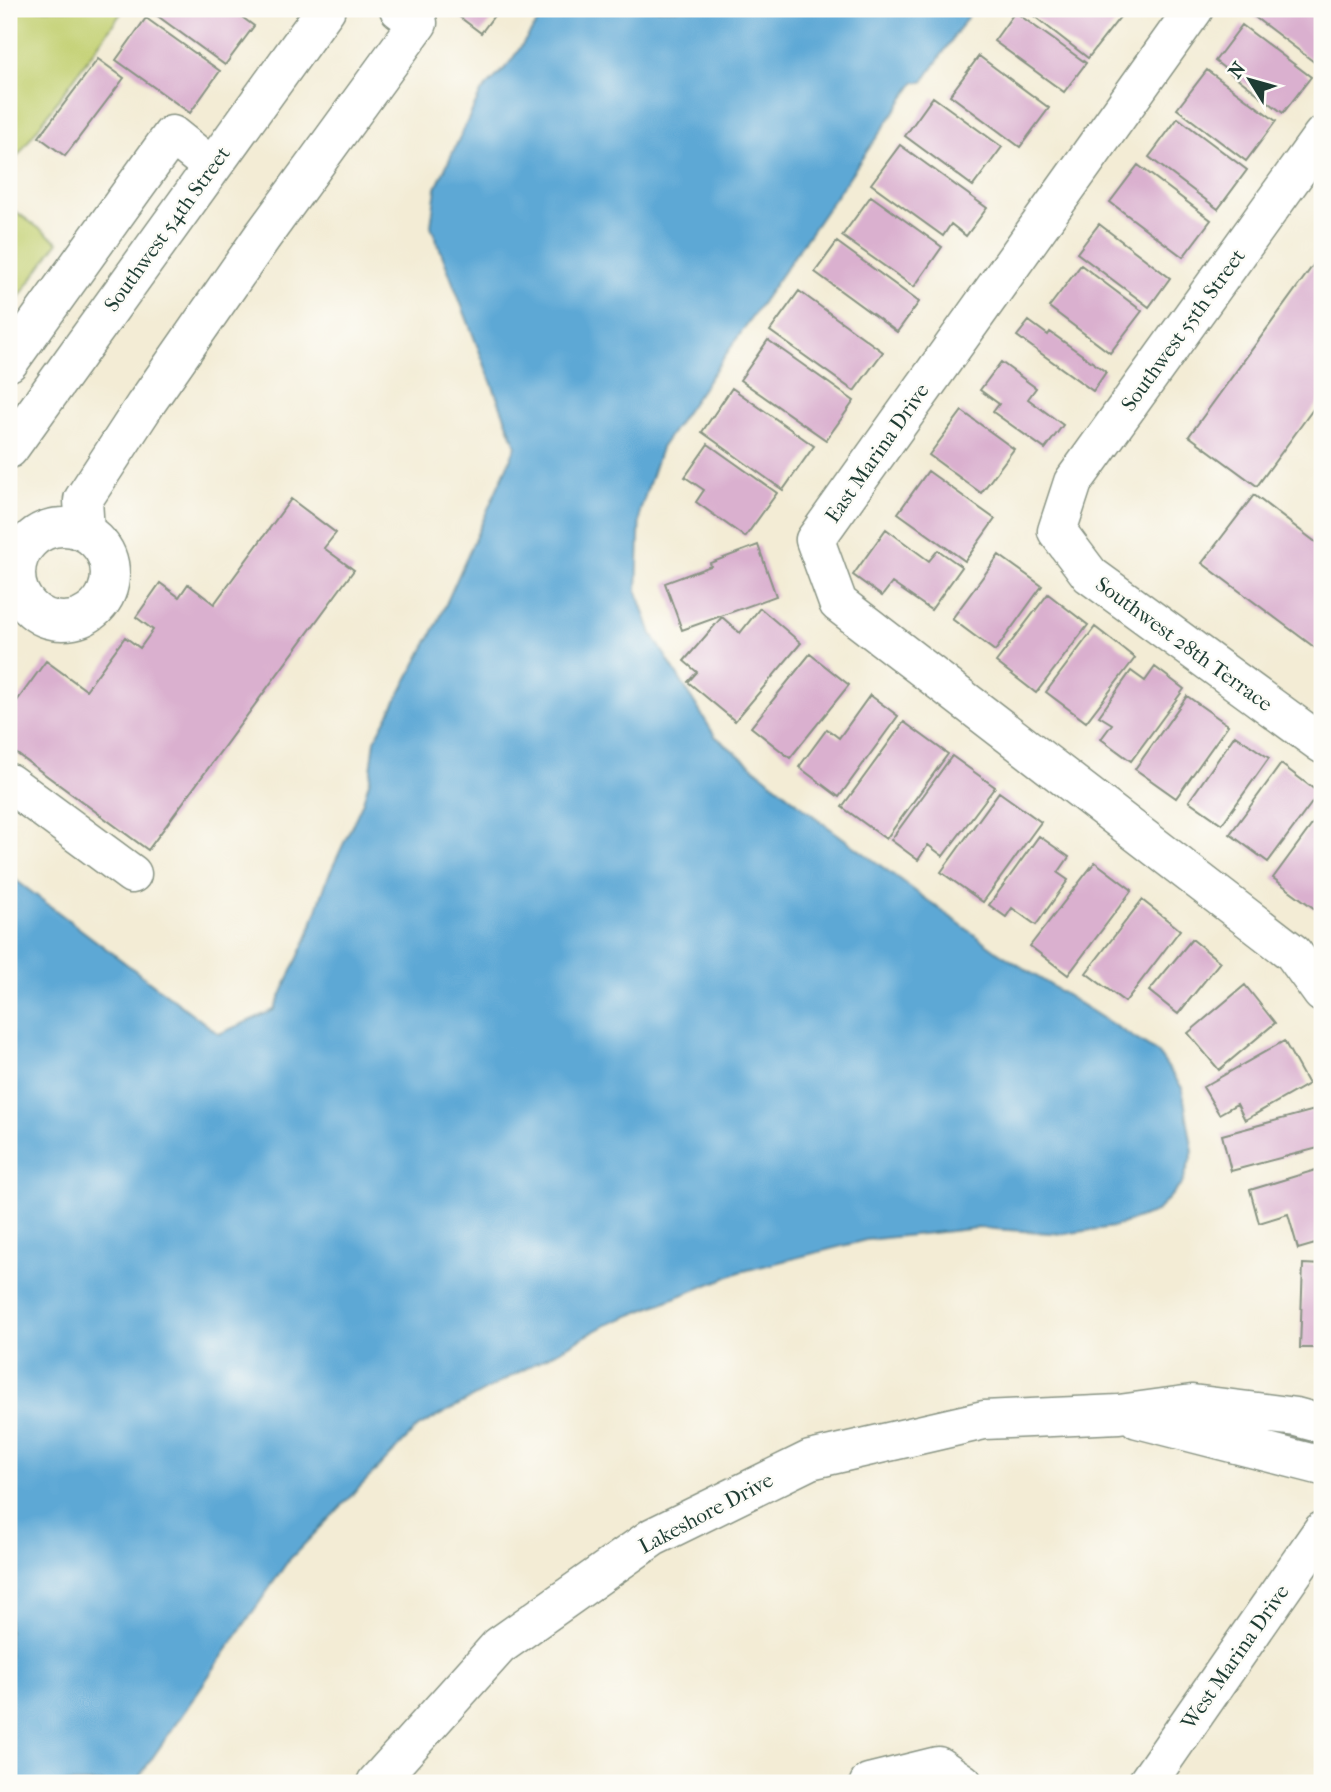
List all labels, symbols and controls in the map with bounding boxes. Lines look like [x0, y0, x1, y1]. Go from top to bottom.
north arrow [1216, 46, 1286, 116]
text: N [1224, 58, 1251, 83]
street label: Southwest 54th Street [99, 141, 235, 316]
street label: Southwest 55th Street [1116, 244, 1250, 416]
street label: East Marina Drive [820, 379, 934, 527]
street label: Southwest 28th Terrace [1091, 572, 1277, 716]
street label: Lakeshore Drive [635, 1468, 777, 1558]
street label: West Marina Drive [1176, 1580, 1294, 1735]

